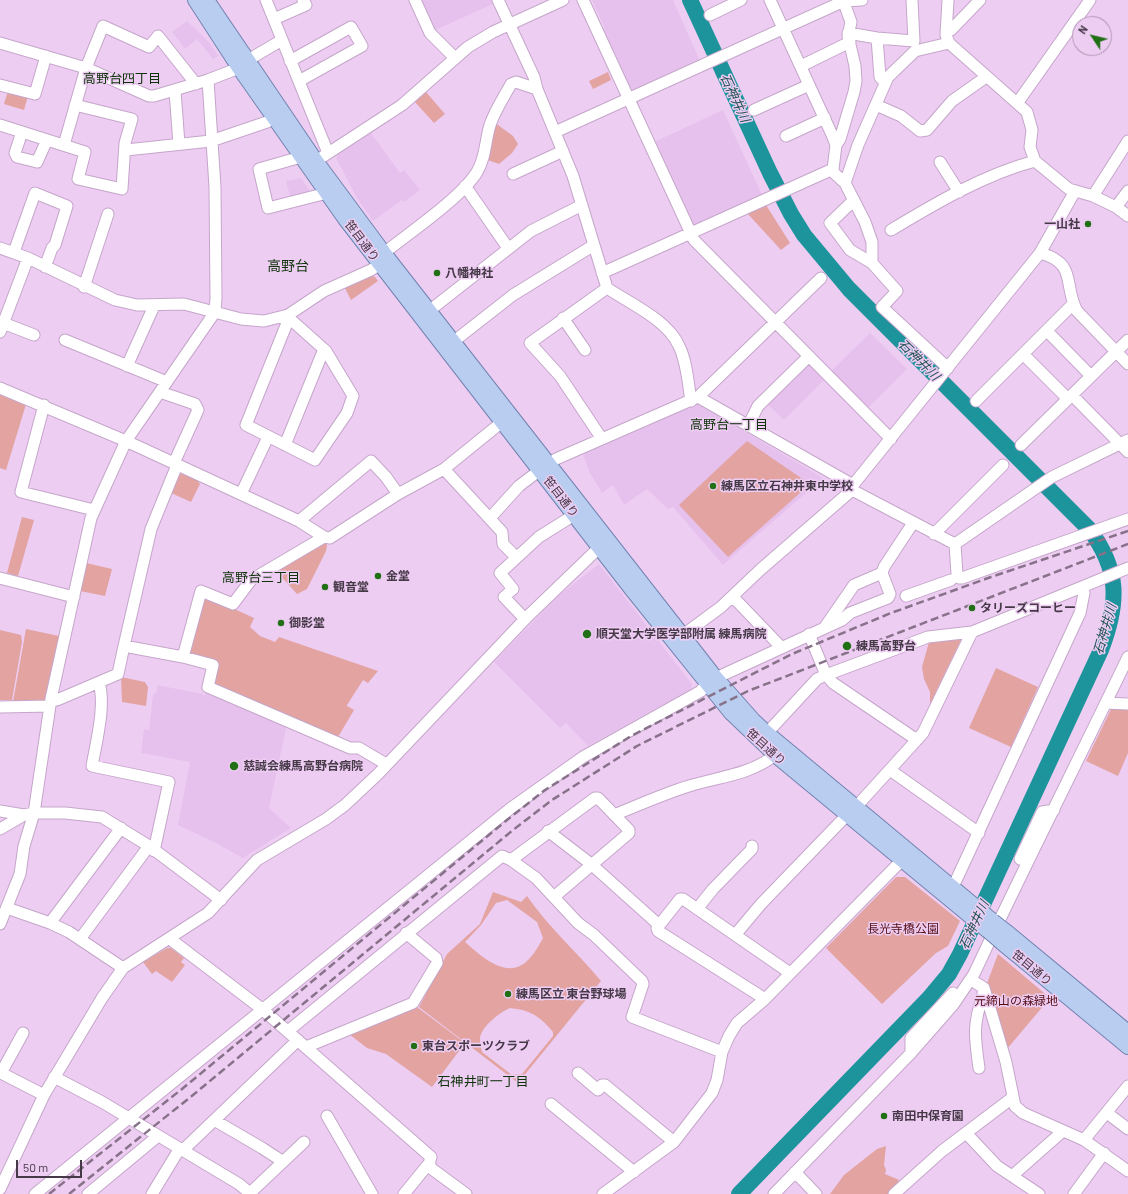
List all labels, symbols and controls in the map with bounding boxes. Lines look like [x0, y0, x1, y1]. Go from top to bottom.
north arrow [1072, 16, 1112, 56]
text: N [1075, 23, 1090, 36]
district label: 高野台四丁目 [83, 71, 161, 87]
water label: 石神井川 [717, 71, 753, 125]
street label: 笹目通り [342, 217, 382, 265]
place label: 一山社 [1044, 217, 1080, 231]
marker: 一山社 [1083, 219, 1093, 229]
district label: 高野台 [267, 258, 309, 274]
place label: 八幡神社 [445, 266, 493, 280]
marker: 八幡神社 [432, 268, 442, 278]
water label: 石神井川 [895, 336, 943, 384]
district label: 高野台一丁目 [690, 417, 768, 433]
street label: 笹目通り [541, 474, 581, 520]
place label: 練馬区立石神井東中学校 [721, 479, 853, 493]
marker: 練馬区立石神井東中学校 [708, 481, 718, 491]
place label: 金堂 [386, 569, 410, 583]
district label: 高野台三丁目 [222, 570, 300, 586]
marker: 金堂 [373, 571, 383, 581]
place label: 観音堂 [333, 580, 369, 594]
marker: 観音堂 [320, 582, 330, 592]
place label: タリーズコーヒー [980, 601, 1076, 615]
water label: 石神井川 [1090, 602, 1120, 656]
marker: タリーズコーヒー [967, 603, 977, 613]
place label: 御影堂 [289, 616, 325, 630]
marker: 御影堂 [276, 618, 286, 628]
place label: 順天堂大学医学部附属 練馬病院 [596, 627, 766, 641]
marker: 順天堂大学医学部附属 練馬病院 [581, 628, 593, 640]
place label: 練馬高野台 [856, 639, 916, 653]
marker: 練馬高野台 [841, 640, 853, 652]
street label: 笹目通り [743, 726, 789, 768]
place label: 慈誠会練馬高野台病院 [243, 759, 363, 773]
marker: 慈誠会練馬高野台病院 [228, 760, 240, 772]
water label: 石神井川 [956, 898, 992, 952]
park label: 長光寺橋公園 [867, 922, 939, 936]
street label: 笹目通り [1009, 947, 1055, 989]
place label: 練馬区立 東台野球場 [516, 987, 626, 1001]
marker: 練馬区立 東台野球場 [503, 989, 513, 999]
park label: 元締山の森緑地 [974, 994, 1058, 1008]
place label: 東台スポーツクラブ [422, 1039, 530, 1053]
marker: 東台スポーツクラブ [409, 1041, 419, 1051]
district label: 石神井町一丁目 [438, 1074, 528, 1090]
place label: 南田中保育園 [892, 1109, 964, 1123]
marker: 南田中保育園 [879, 1111, 889, 1121]
scale bar [18, 1152, 84, 1178]
text: 50 m [23, 1160, 48, 1174]

